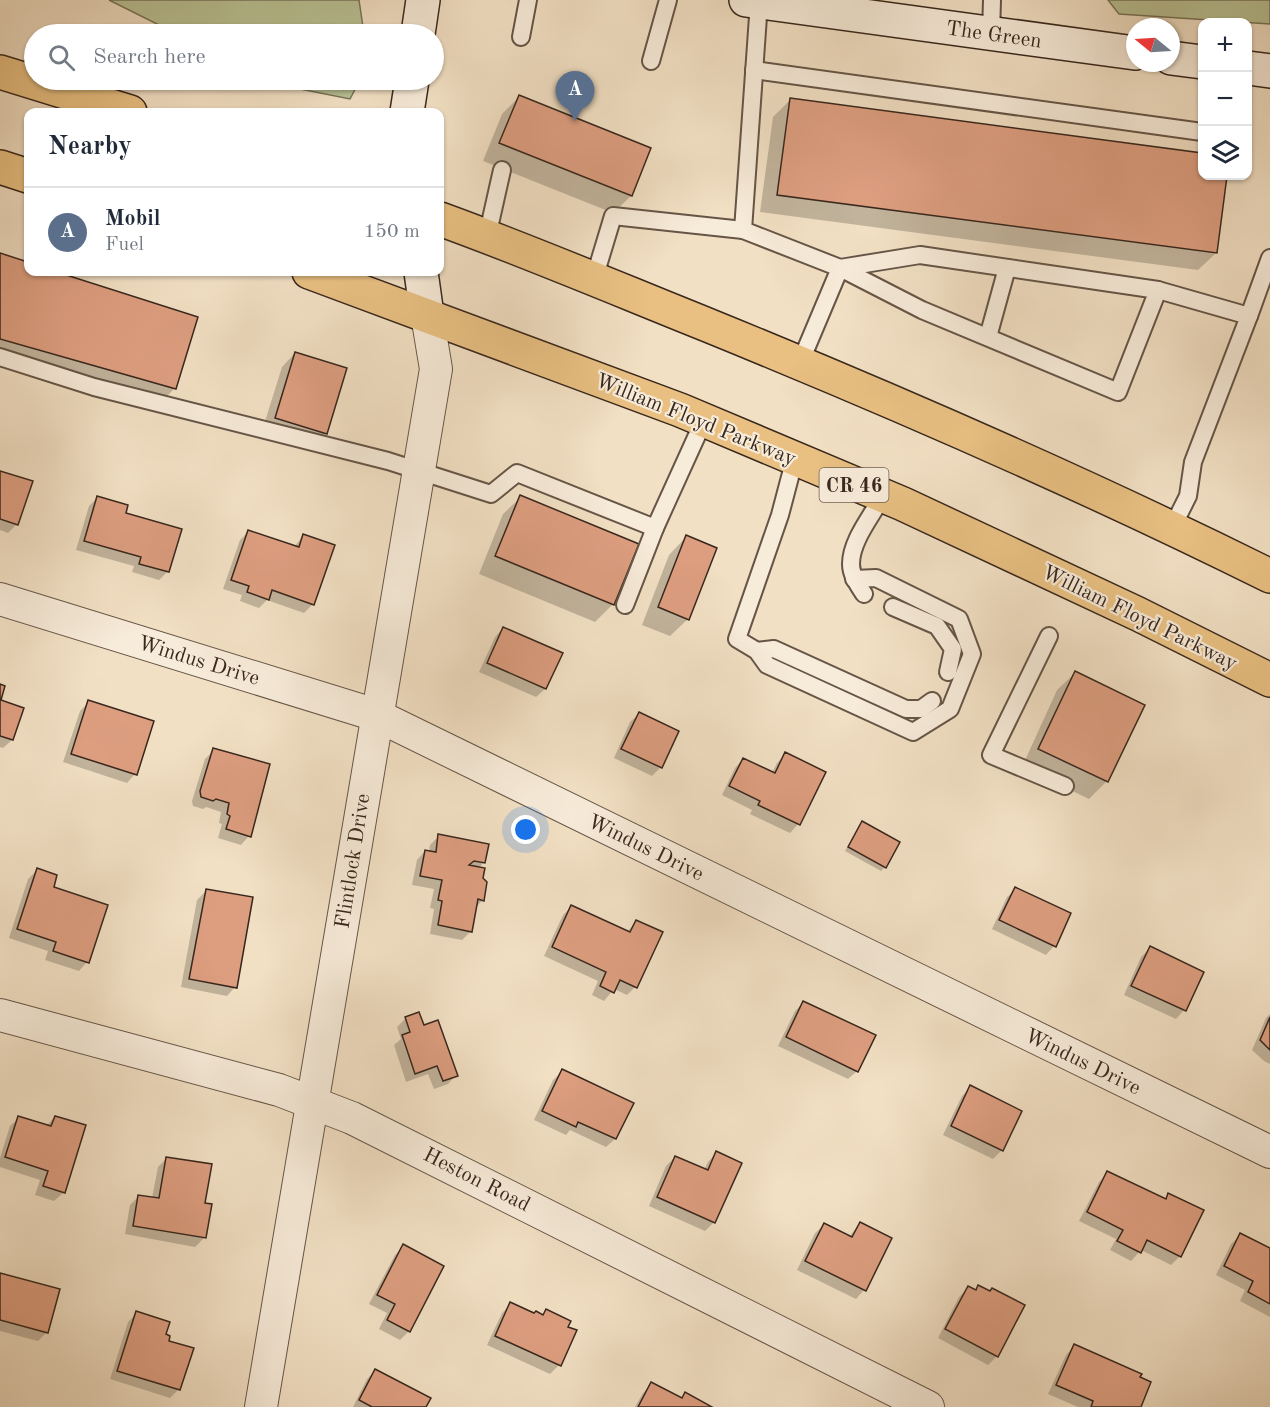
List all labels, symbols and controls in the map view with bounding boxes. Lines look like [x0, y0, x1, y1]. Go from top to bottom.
street label: The Green [945, 18, 1043, 53]
north arrow [1126, 18, 1180, 72]
map controls [1198, 18, 1252, 180]
button: + [1198, 18, 1252, 72]
search box [24, 24, 444, 90]
icon: search [45, 41, 78, 74]
text: Search here [93, 46, 206, 68]
pin: A [556, 72, 594, 121]
button: − [1198, 72, 1252, 126]
button: layers [1198, 126, 1252, 180]
text: Nearby [48, 134, 132, 160]
text: Mobil [105, 208, 161, 230]
text: A [60, 222, 75, 242]
text: 150 m [364, 222, 420, 242]
text: Fuel [105, 235, 144, 255]
street label: William Floyd Parkway [592, 370, 799, 470]
road number: CR 46 [820, 468, 888, 502]
street label: William Floyd Parkway [1038, 562, 1240, 675]
street label: Windus Drive [135, 633, 262, 690]
street label: Flintlock Drive [332, 792, 375, 930]
street label: Windus Drive [584, 811, 707, 885]
your location [511, 815, 540, 844]
street label: Windus Drive [1021, 1025, 1144, 1099]
street label: Heston Road [419, 1144, 533, 1216]

